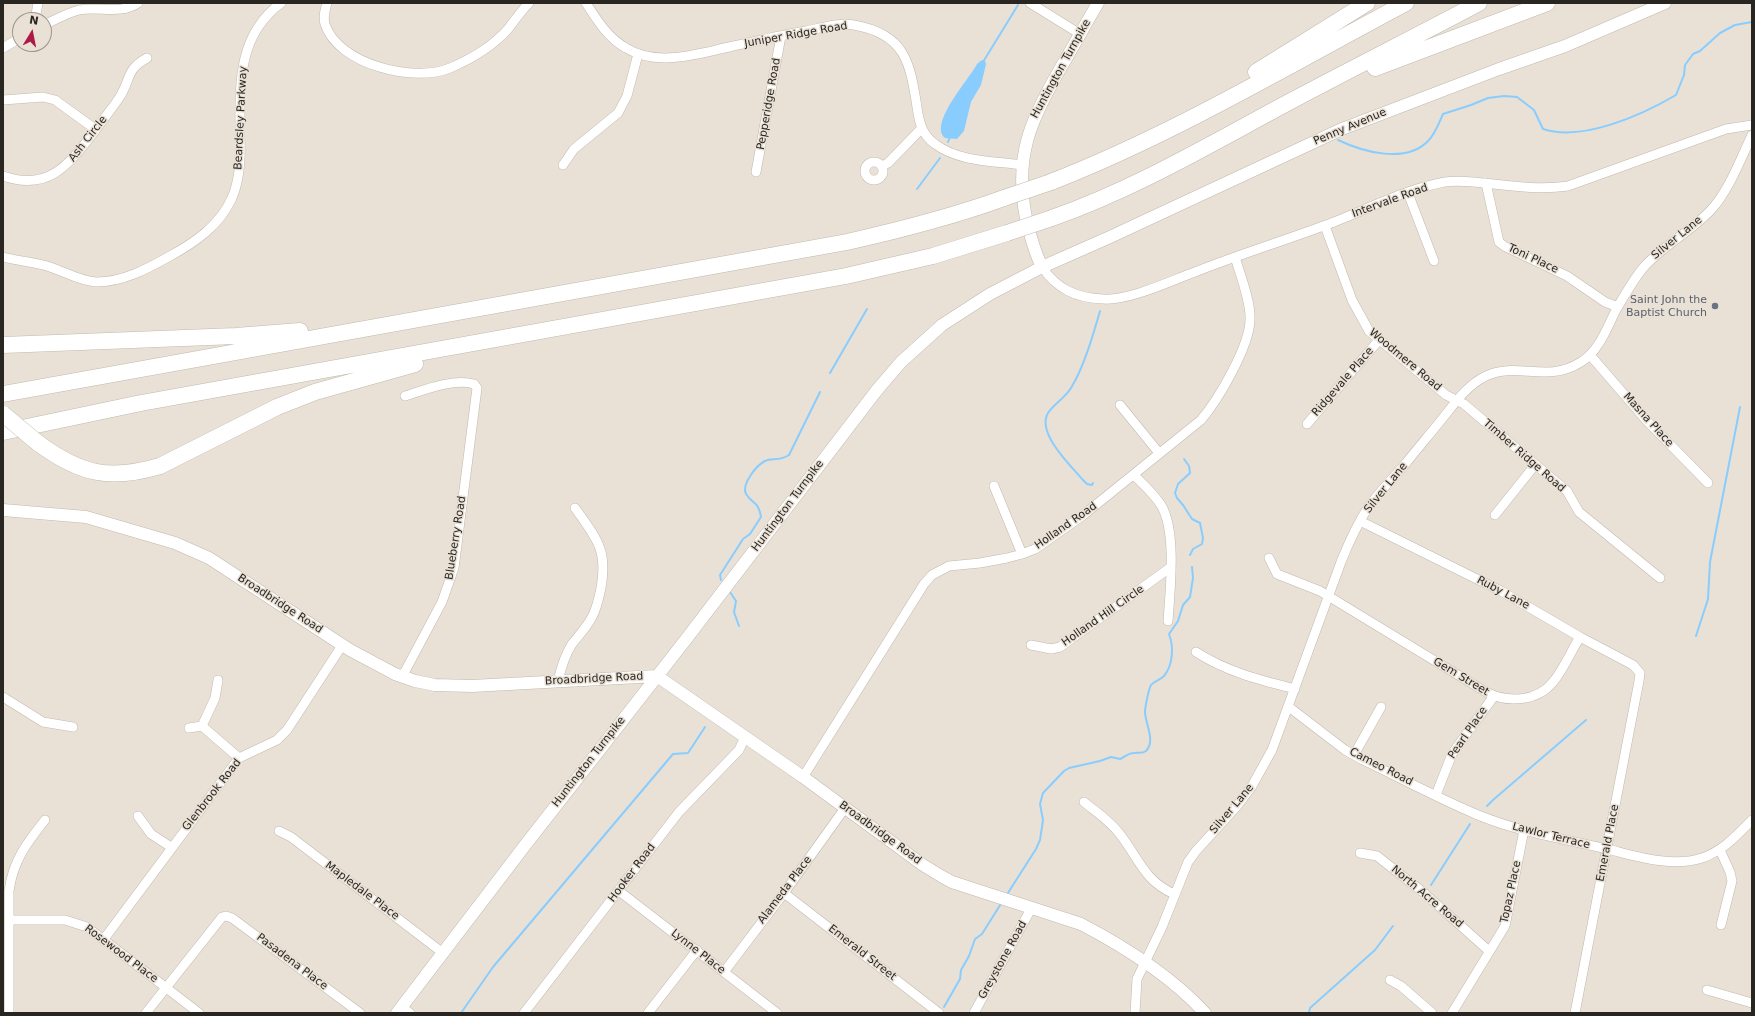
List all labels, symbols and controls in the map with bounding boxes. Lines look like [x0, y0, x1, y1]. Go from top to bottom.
north arrow [12, 12, 52, 52]
text: N [28, 13, 40, 28]
street label: Huntington Turnpike [1028, 17, 1094, 121]
street label: Juniper Ridge Road [743, 19, 849, 51]
street label: Pepperidge Road [754, 57, 784, 151]
street label: Beardsley Parkway [232, 66, 250, 170]
street label: Penny Avenue [1312, 106, 1388, 148]
street label: Ash Circle [66, 113, 110, 165]
street label: Intervale Road [1350, 181, 1430, 221]
street label: Silver Lane [1649, 214, 1705, 262]
street label: Toni Place [1506, 242, 1560, 276]
place label: Saint John the Baptist Church [1626, 293, 1707, 319]
marker: Saint John the Baptist Church [1710, 301, 1720, 311]
street label: Woodmere Road [1366, 326, 1444, 394]
street label: Ridgevale Place [1309, 345, 1377, 419]
street label: Masna Place [1620, 390, 1676, 450]
street label: Timber Ridge Road [1480, 417, 1568, 495]
street label: Huntington Turnpike [749, 458, 827, 554]
street label: Silver Lane [1362, 460, 1410, 516]
street label: Blueberry Road [443, 495, 469, 581]
street label: Holland Road [1032, 500, 1100, 552]
street label: Broadbridge Road [235, 572, 325, 636]
street label: Ruby Lane [1474, 574, 1532, 612]
street label: Holland Hill Circle [1059, 583, 1147, 649]
street label: Gem Street [1431, 655, 1491, 699]
street label: Broadbridge Road [544, 670, 644, 688]
street label: Pearl Place [1446, 704, 1490, 762]
street label: Huntington Turnpike [550, 714, 628, 810]
street label: Cameo Road [1347, 745, 1415, 789]
street label: Glenbrook Road [180, 756, 244, 834]
street label: Silver Lane [1207, 781, 1257, 837]
street label: Broadbridge Road [836, 799, 924, 867]
street label: Emerald Place [1594, 803, 1622, 883]
street label: Lawlor Terrace [1511, 820, 1591, 852]
street label: Hooker Road [606, 841, 658, 905]
street label: Alameda Place [755, 854, 815, 926]
street label: Mapledale Place [322, 859, 402, 923]
street label: Topaz Place [1498, 859, 1524, 925]
street label: North Acre Road [1388, 863, 1466, 931]
street label: Greystone Road [976, 918, 1030, 1002]
street label: Rosewood Place [82, 922, 160, 986]
street label: Emerald Street [825, 922, 899, 984]
street label: Lynne Place [668, 927, 728, 977]
street label: Pasadena Place [254, 931, 330, 993]

